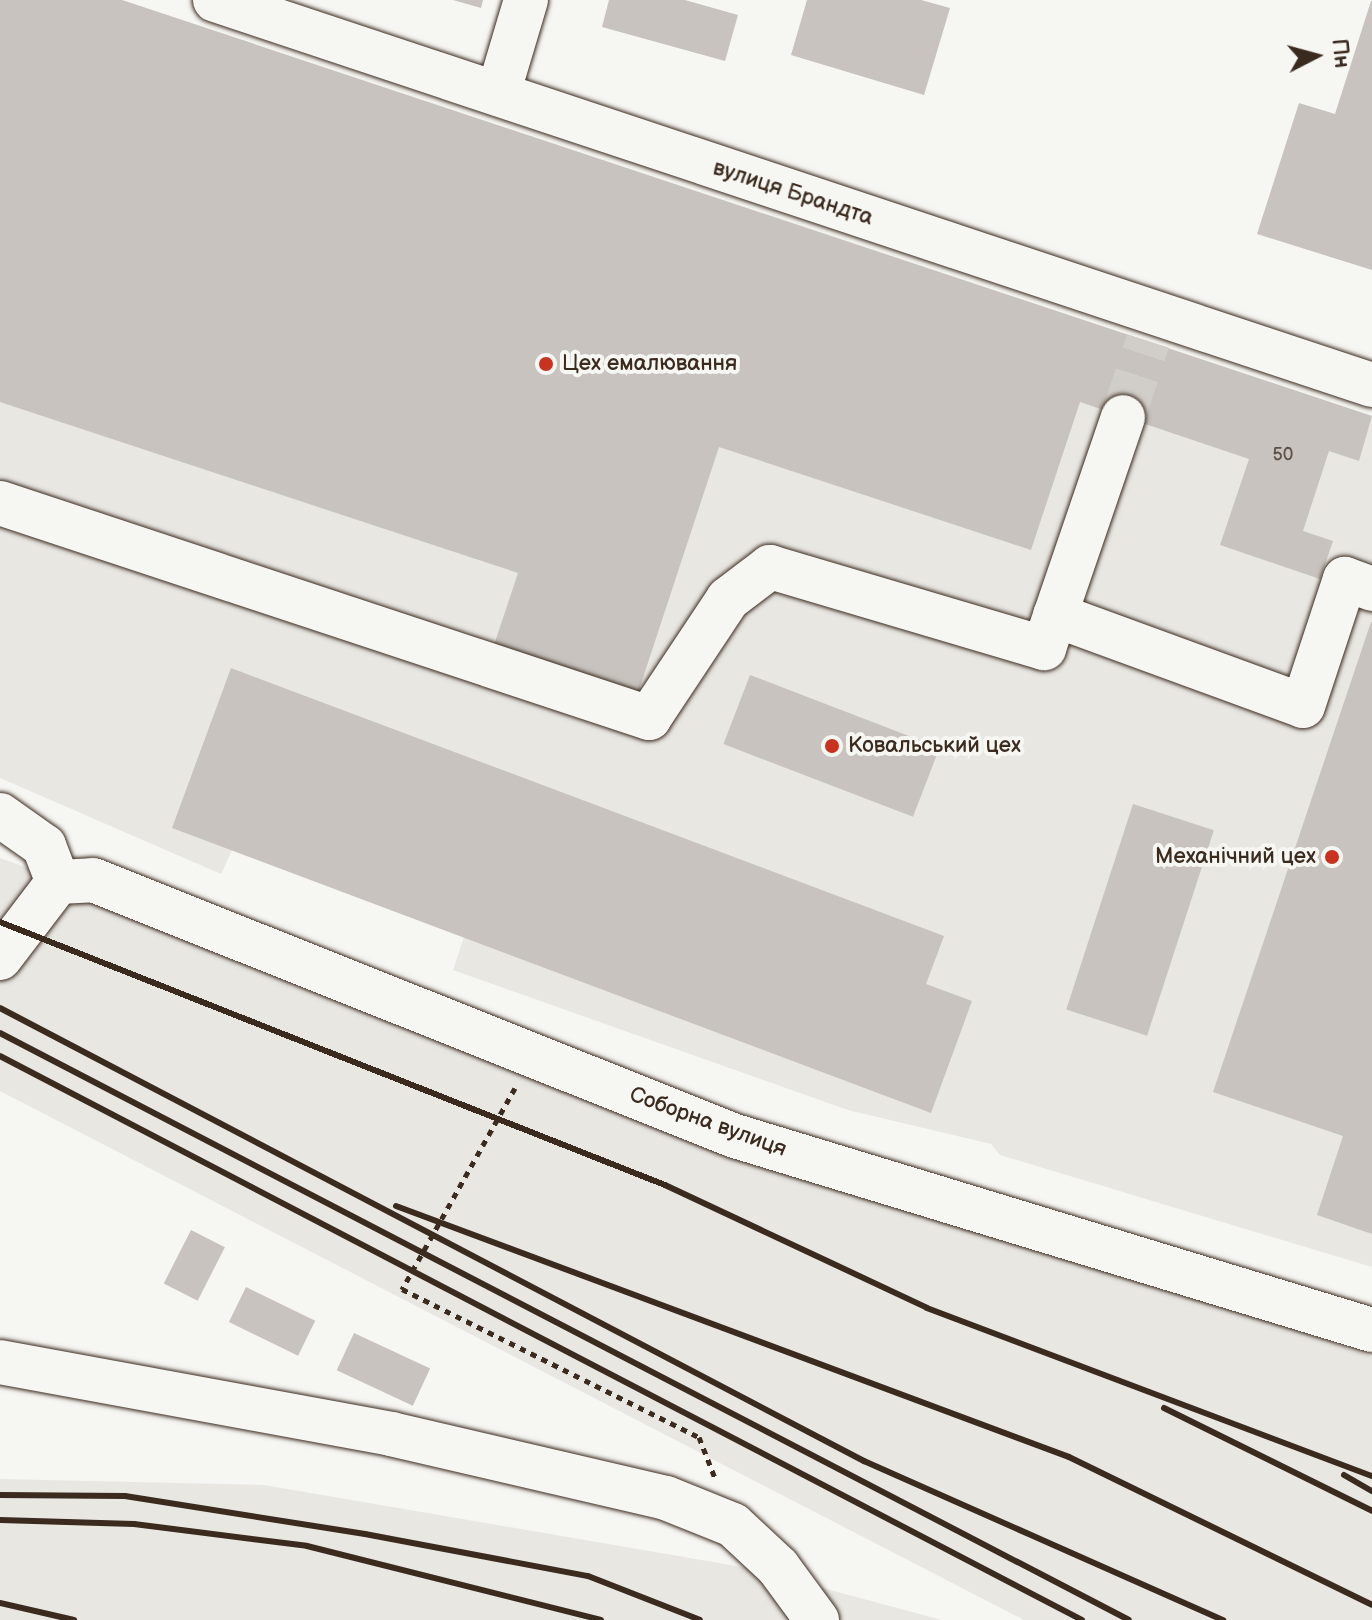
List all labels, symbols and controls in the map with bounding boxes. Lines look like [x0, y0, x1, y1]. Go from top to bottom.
north arrow [1276, 16, 1356, 96]
text: Пн [1325, 37, 1355, 69]
street label: вулиця Брандта [710, 155, 876, 231]
place label: Цех емалювання [562, 351, 737, 377]
marker: Цех емалювання [537, 355, 555, 373]
house number: 50 [1273, 444, 1293, 466]
place label: Ковальський цех [848, 733, 1021, 759]
marker: Ковальський цех [823, 737, 841, 755]
place label: Механічний цех [1155, 844, 1316, 870]
marker: Механічний цех [1323, 848, 1341, 866]
street label: Соборна вулиця [626, 1081, 790, 1163]

